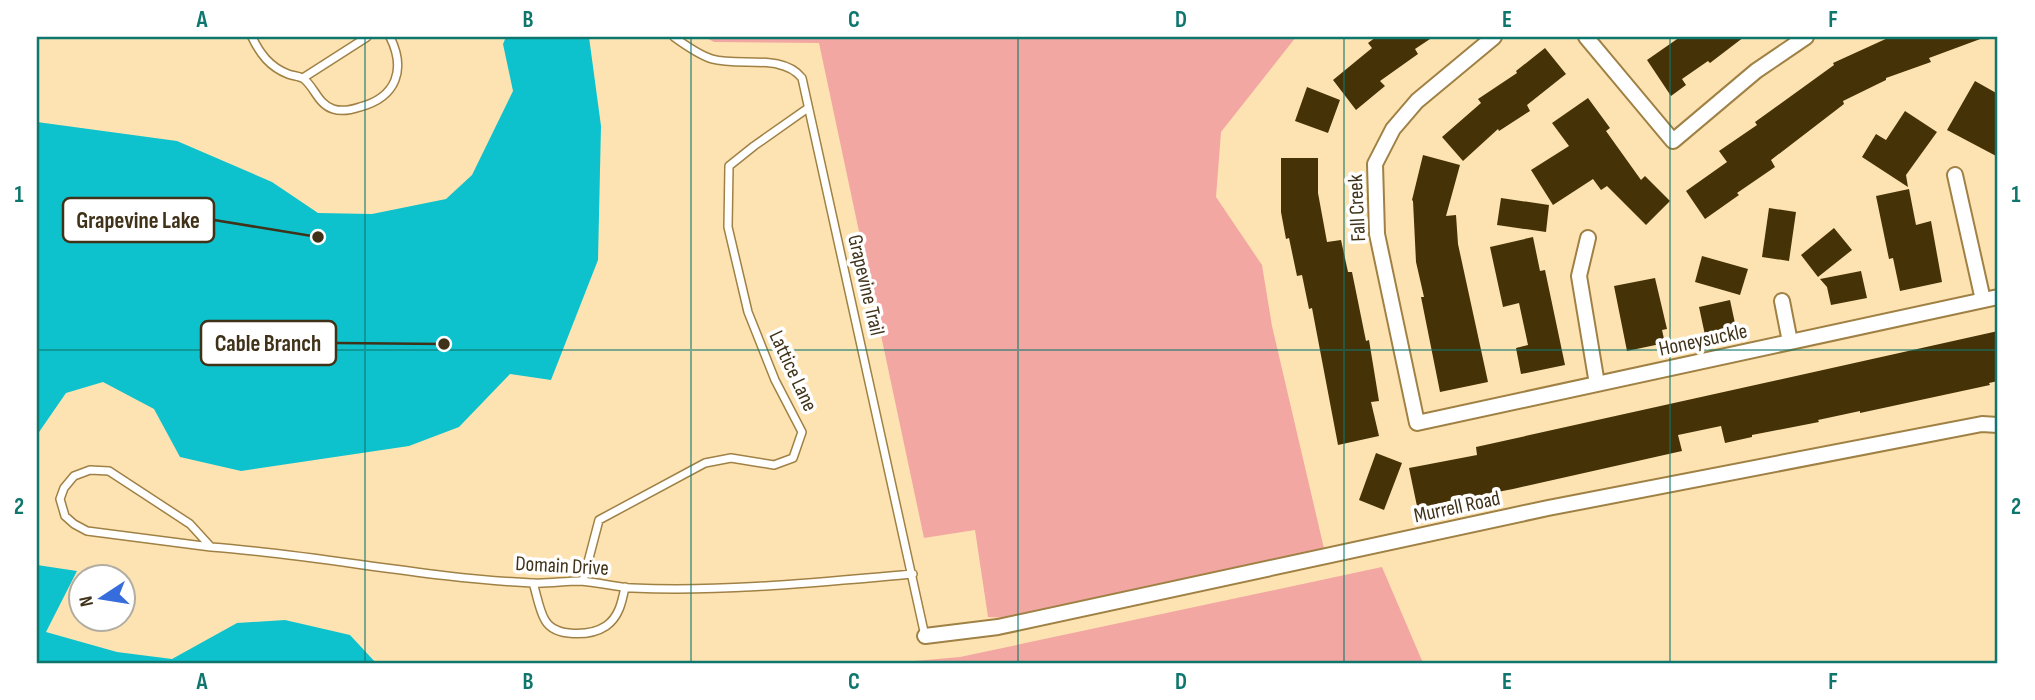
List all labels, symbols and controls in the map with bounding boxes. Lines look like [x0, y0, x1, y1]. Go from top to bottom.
text: A [196, 6, 209, 34]
text: B [523, 6, 534, 34]
text: C [848, 6, 860, 34]
text: D [1175, 6, 1187, 34]
text: E [1502, 6, 1512, 34]
text: F [1828, 6, 1838, 34]
street label: Fall Creek [1343, 174, 1371, 242]
text: 1 [14, 181, 24, 209]
text: 1 [2011, 181, 2021, 209]
callout: Grapevine Lake [63, 198, 214, 242]
text: Grapevine Lake [76, 207, 200, 235]
street label: Grapevine Trail [842, 232, 890, 338]
street label: Honeysuckle [1656, 318, 1750, 362]
callout: Cable Branch [201, 321, 336, 365]
street label: Lattice Lane [764, 327, 822, 415]
text: Cable Branch [215, 330, 321, 358]
street label: Murrell Road [1412, 486, 1502, 528]
text: 2 [14, 493, 24, 521]
text: 2 [2011, 493, 2021, 521]
street label: Domain Drive [515, 551, 609, 581]
north arrow [66, 564, 136, 634]
text: N [75, 594, 99, 609]
text: A [196, 668, 209, 696]
text: B [523, 668, 534, 696]
text: C [848, 668, 860, 696]
text: D [1175, 668, 1187, 696]
text: E [1502, 668, 1512, 696]
text: F [1828, 668, 1838, 696]

